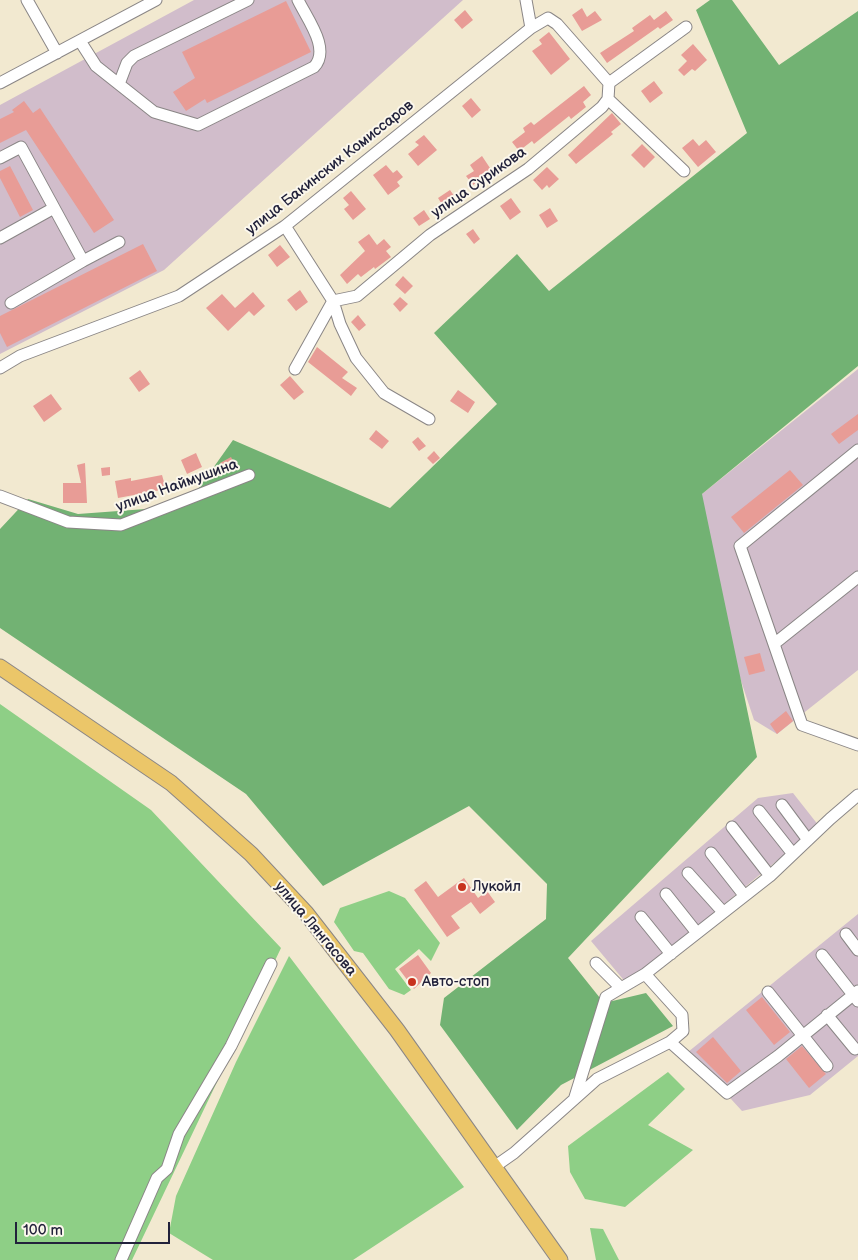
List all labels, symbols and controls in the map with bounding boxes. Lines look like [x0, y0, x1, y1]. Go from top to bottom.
street label: улица Бакинских Комиссаров [243, 97, 417, 239]
street label: улица Сурикова [428, 144, 530, 222]
street label: улица Наймушина [114, 456, 240, 516]
street label: улица Лянгасова [270, 878, 360, 980]
place label: Лукойл [472, 878, 521, 896]
marker: Лукойл [456, 881, 468, 893]
place label: Авто-стоп [422, 973, 489, 991]
marker: Авто-стоп [406, 976, 418, 988]
scale bar [18, 1212, 172, 1244]
text: 100 m [23, 1221, 63, 1240]

